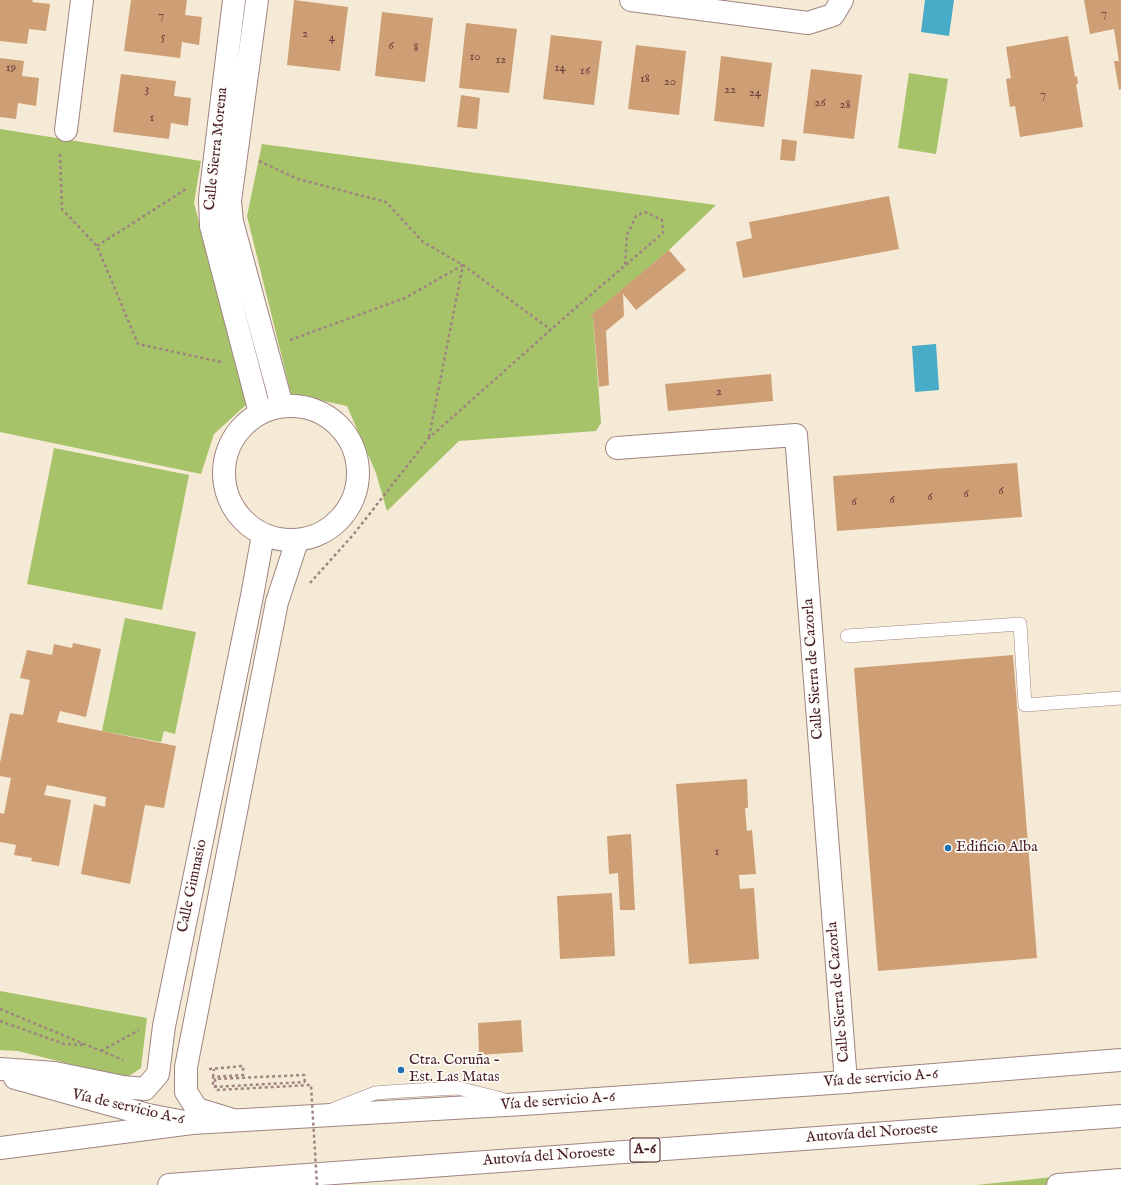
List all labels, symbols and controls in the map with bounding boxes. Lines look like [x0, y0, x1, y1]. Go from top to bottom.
house number: 7 [1101, 6, 1107, 22]
house number: 7 [158, 8, 164, 24]
house number: 2 [302, 26, 308, 42]
house number: 5 [161, 29, 165, 45]
house number: 4 [329, 30, 335, 46]
house number: 6 [388, 38, 394, 54]
house number: 8 [413, 40, 419, 56]
house number: 10 [469, 49, 481, 65]
house number: 12 [496, 52, 506, 68]
house number: 19 [6, 60, 16, 76]
house number: 14 [554, 60, 566, 76]
house number: 16 [580, 63, 590, 79]
house number: 18 [640, 71, 650, 87]
house number: 20 [664, 74, 676, 90]
house number: 3 [145, 81, 149, 97]
house number: 22 [724, 82, 736, 98]
house number: 24 [749, 85, 761, 101]
street label: Calle Sierra Morena [202, 87, 232, 211]
house number: 7 [1040, 87, 1046, 103]
house number: 26 [814, 95, 826, 111]
house number: 28 [839, 97, 851, 113]
house number: 1 [150, 110, 154, 126]
house number: 2 [716, 384, 722, 400]
house number: 6 [998, 483, 1004, 499]
house number: 6 [963, 486, 969, 502]
house number: 6 [927, 489, 933, 505]
house number: 6 [889, 492, 895, 508]
house number: 6 [851, 494, 857, 510]
street label: Calle Sierra de Cazorla [800, 598, 828, 740]
street label: Calle Gimnasio [174, 838, 212, 934]
place label: Edificio Alba [956, 839, 1038, 857]
marker: Edificio Alba [943, 843, 953, 853]
house number: 1 [715, 844, 719, 860]
street label: Calle Sierra de Cazorla [824, 921, 854, 1063]
place label: Ctra. Coruña - Est. Las Matas [409, 1052, 500, 1087]
marker: Ctra. Coruña - Est. Las Matas [396, 1065, 406, 1075]
street label: Vía de servicio A-6 [823, 1066, 939, 1092]
street label: Vía de servicio A-6 [70, 1086, 186, 1130]
street label: Vía de servicio A-6 [500, 1089, 616, 1115]
street label: Autovía del Noroeste [806, 1120, 938, 1148]
road number: A-6 [630, 1138, 660, 1162]
street label: Autovía del Noroeste [483, 1143, 615, 1171]

